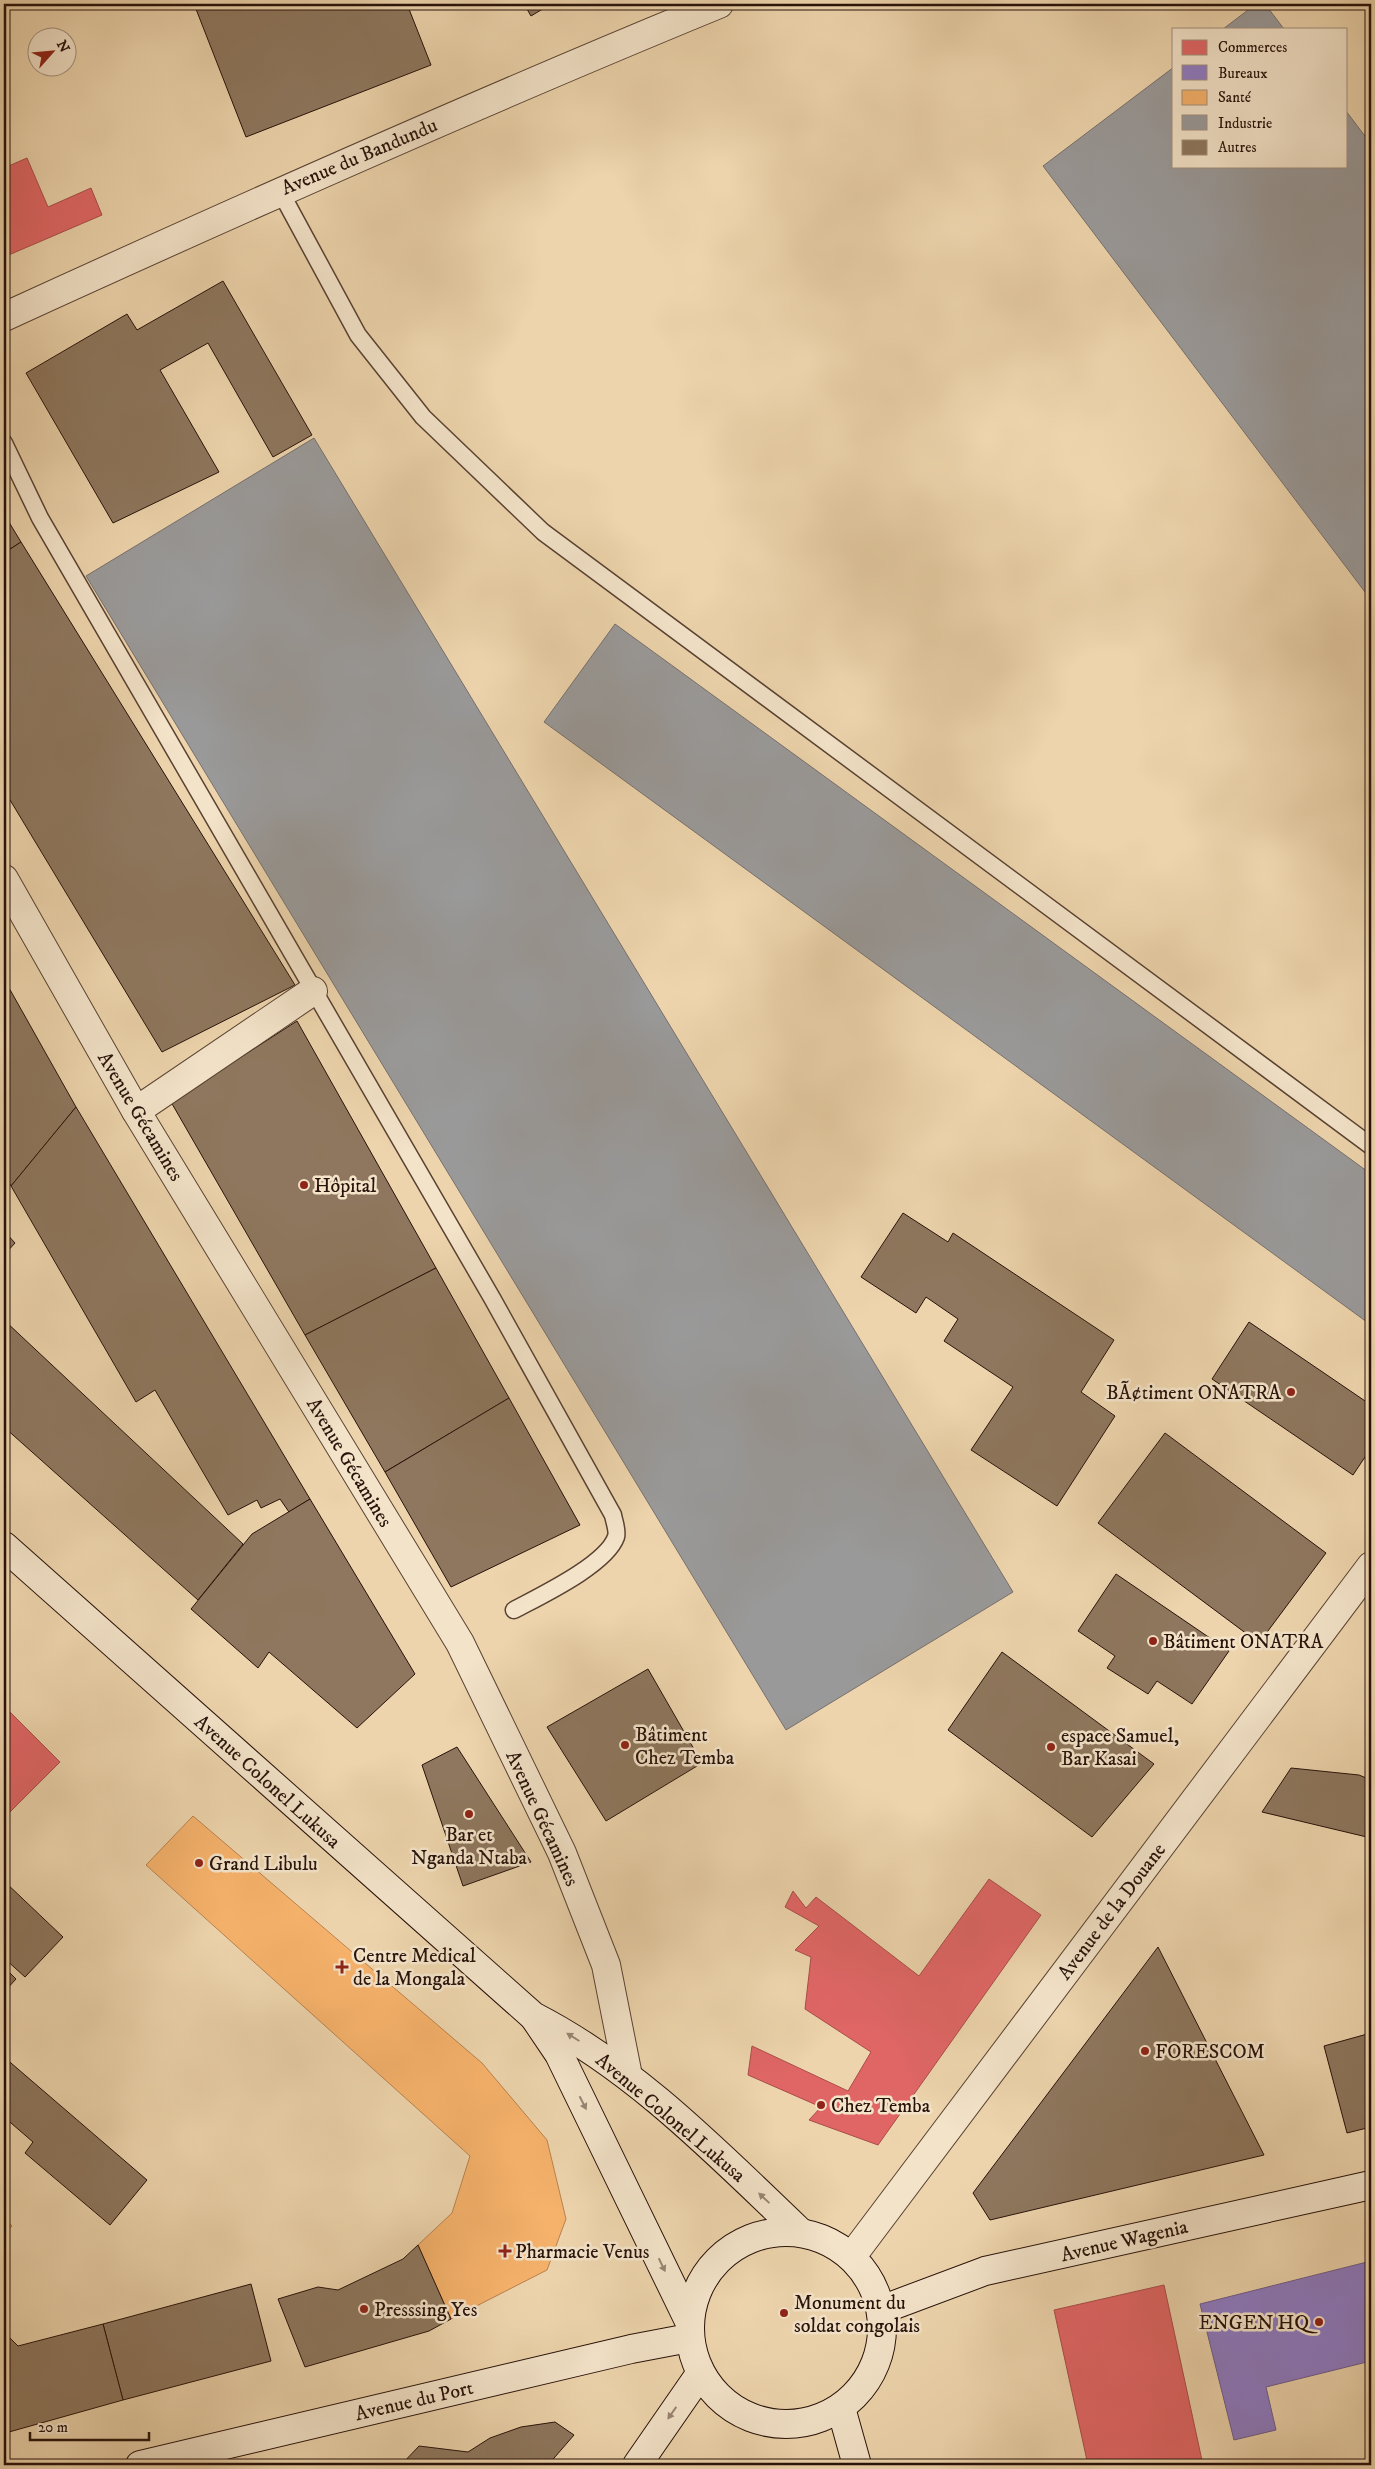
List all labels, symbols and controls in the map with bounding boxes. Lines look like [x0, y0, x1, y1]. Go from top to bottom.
north arrow [28, 28, 78, 78]
legend [1172, 28, 1348, 168]
text: N [52, 37, 74, 56]
text: Commerces [1218, 38, 1287, 57]
text: Bureaux [1218, 64, 1268, 83]
text: Santé [1218, 88, 1252, 107]
street label: Avenue du Bandundu [278, 113, 441, 202]
text: Industrie [1218, 114, 1272, 133]
text: Autres [1218, 138, 1256, 157]
street label: Avenue Gécamines [91, 1047, 188, 1186]
place label: Hôpital [314, 1174, 376, 1199]
marker: Hôpital [298, 1179, 310, 1191]
place label: BÃ¢timent ONATRA [1106, 1380, 1281, 1406]
marker: BÃ¢timent ONATRA [1285, 1386, 1297, 1398]
street label: Avenue Gécamines [300, 1393, 397, 1532]
place label: Bâtiment ONATRA [1163, 1630, 1324, 1655]
marker: Bâtiment ONATRA [1147, 1635, 1159, 1647]
street label: Avenue Colonel Lukusa [189, 1710, 346, 1855]
place label: Bâtiment Chez Temba [635, 1723, 735, 1771]
place label: espace Samuel, Bar Kasai [1061, 1724, 1179, 1772]
marker: Bâtiment Chez Temba [619, 1739, 631, 1751]
marker: espace Samuel, Bar Kasai [1045, 1741, 1057, 1753]
street label: Avenue Gécamines [499, 1747, 584, 1891]
marker: Bar et Nganda Ntaba [463, 1808, 475, 1820]
place label: Bar et Nganda Ntaba [411, 1823, 528, 1871]
street label: Avenue de la Douane [1053, 1839, 1172, 1985]
place label: Grand Libulu [209, 1852, 318, 1877]
marker: Grand Libulu [193, 1857, 205, 1869]
place label: Centre Medical de la Mongala [353, 1944, 476, 1992]
marker: Centre Medical de la Mongala [335, 1960, 349, 1974]
one-way arrow [566, 2032, 580, 2042]
place label: FORESCOM [1155, 2040, 1265, 2065]
marker: FORESCOM [1139, 2045, 1151, 2057]
street label: Avenue Colonel Lukusa [590, 2048, 751, 2189]
place label: Chez Temba [831, 2094, 931, 2119]
one-way arrow [580, 2096, 588, 2110]
marker: Chez Temba [815, 2099, 827, 2111]
one-way arrow [758, 2192, 770, 2204]
street label: Avenue Wagenia [1058, 2215, 1191, 2268]
place label: Pharmacie Venus [515, 2240, 650, 2265]
marker: Pharmacie Venus [499, 2245, 511, 2257]
one-way arrow [658, 2258, 666, 2272]
place label: Monument du soldat congolais [794, 2291, 920, 2339]
place label: Presssing Yes [374, 2298, 478, 2323]
marker: Presssing Yes [358, 2303, 370, 2315]
marker: Monument du soldat congolais [778, 2307, 790, 2319]
place label: ENGEN HQ [1198, 2311, 1318, 2336]
marker: ENGEN HQ [1313, 2316, 1325, 2328]
street label: Avenue du Port [353, 2376, 476, 2427]
one-way arrow [667, 2406, 677, 2420]
scale bar [30, 2409, 149, 2441]
text: 20 m [38, 2418, 68, 2437]

